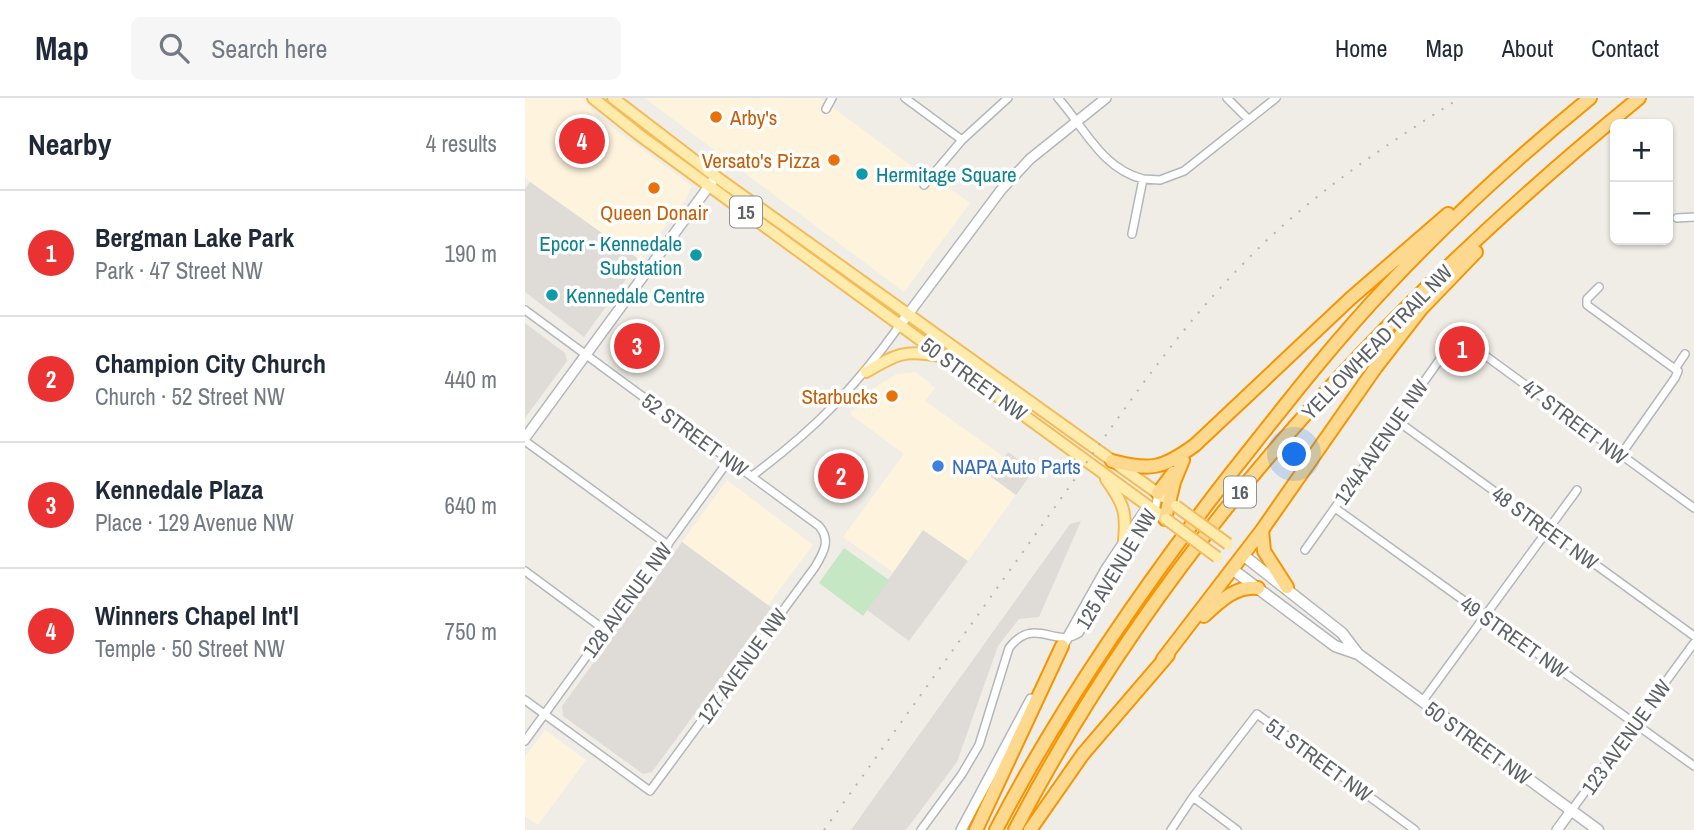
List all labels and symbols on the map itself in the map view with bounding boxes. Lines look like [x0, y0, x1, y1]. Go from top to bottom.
place label: Arby's [729, 103, 777, 132]
marker: Arby's [708, 109, 724, 125]
pin: 4 [559, 115, 605, 167]
place label: Versato's Pizza [702, 146, 820, 175]
marker: Versato's Pizza [826, 152, 842, 168]
place label: Hermitage Square [876, 160, 1017, 189]
marker: Hermitage Square [854, 166, 870, 182]
marker: Queen Donair [646, 180, 662, 196]
road number: 15 [730, 196, 762, 228]
place label: Queen Donair [600, 198, 708, 227]
place label: Epcor - Kennedale Substation [539, 229, 682, 282]
marker: Epcor - Kennedale Substation [688, 247, 704, 263]
street label: YELLOWHEAD TRAIL NW [1295, 257, 1459, 426]
place label: Kennedale Centre [566, 281, 705, 310]
marker: Kennedale Centre [544, 287, 560, 303]
pin: 3 [614, 320, 660, 372]
pin: 1 [1439, 323, 1485, 375]
street label: 50 STREET NW [915, 331, 1034, 428]
street label: 124A AVENUE NW [1327, 373, 1435, 510]
street label: 47 STREET NW [1516, 373, 1634, 472]
place label: Starbucks [801, 382, 878, 411]
street label: 52 STREET NW [636, 387, 755, 484]
marker: Starbucks [884, 388, 900, 404]
your location [1277, 437, 1311, 471]
pin: 2 [818, 450, 864, 502]
place label: NAPA Auto Parts [952, 452, 1081, 481]
marker: NAPA Auto Parts [930, 458, 946, 474]
road number: 16 [1224, 476, 1256, 508]
street label: 48 STREET NW [1486, 480, 1605, 577]
street label: 125 AVENUE NW [1069, 503, 1164, 635]
street label: 128 AVENUE NW [575, 536, 679, 663]
street label: 49 STREET NW [1454, 589, 1574, 685]
street label: 127 AVENUE NW [690, 602, 794, 729]
street label: 123 AVENUE NW [1574, 673, 1678, 800]
street label: 50 STREET NW [1419, 695, 1538, 792]
street label: 51 STREET NW [1260, 712, 1379, 809]

